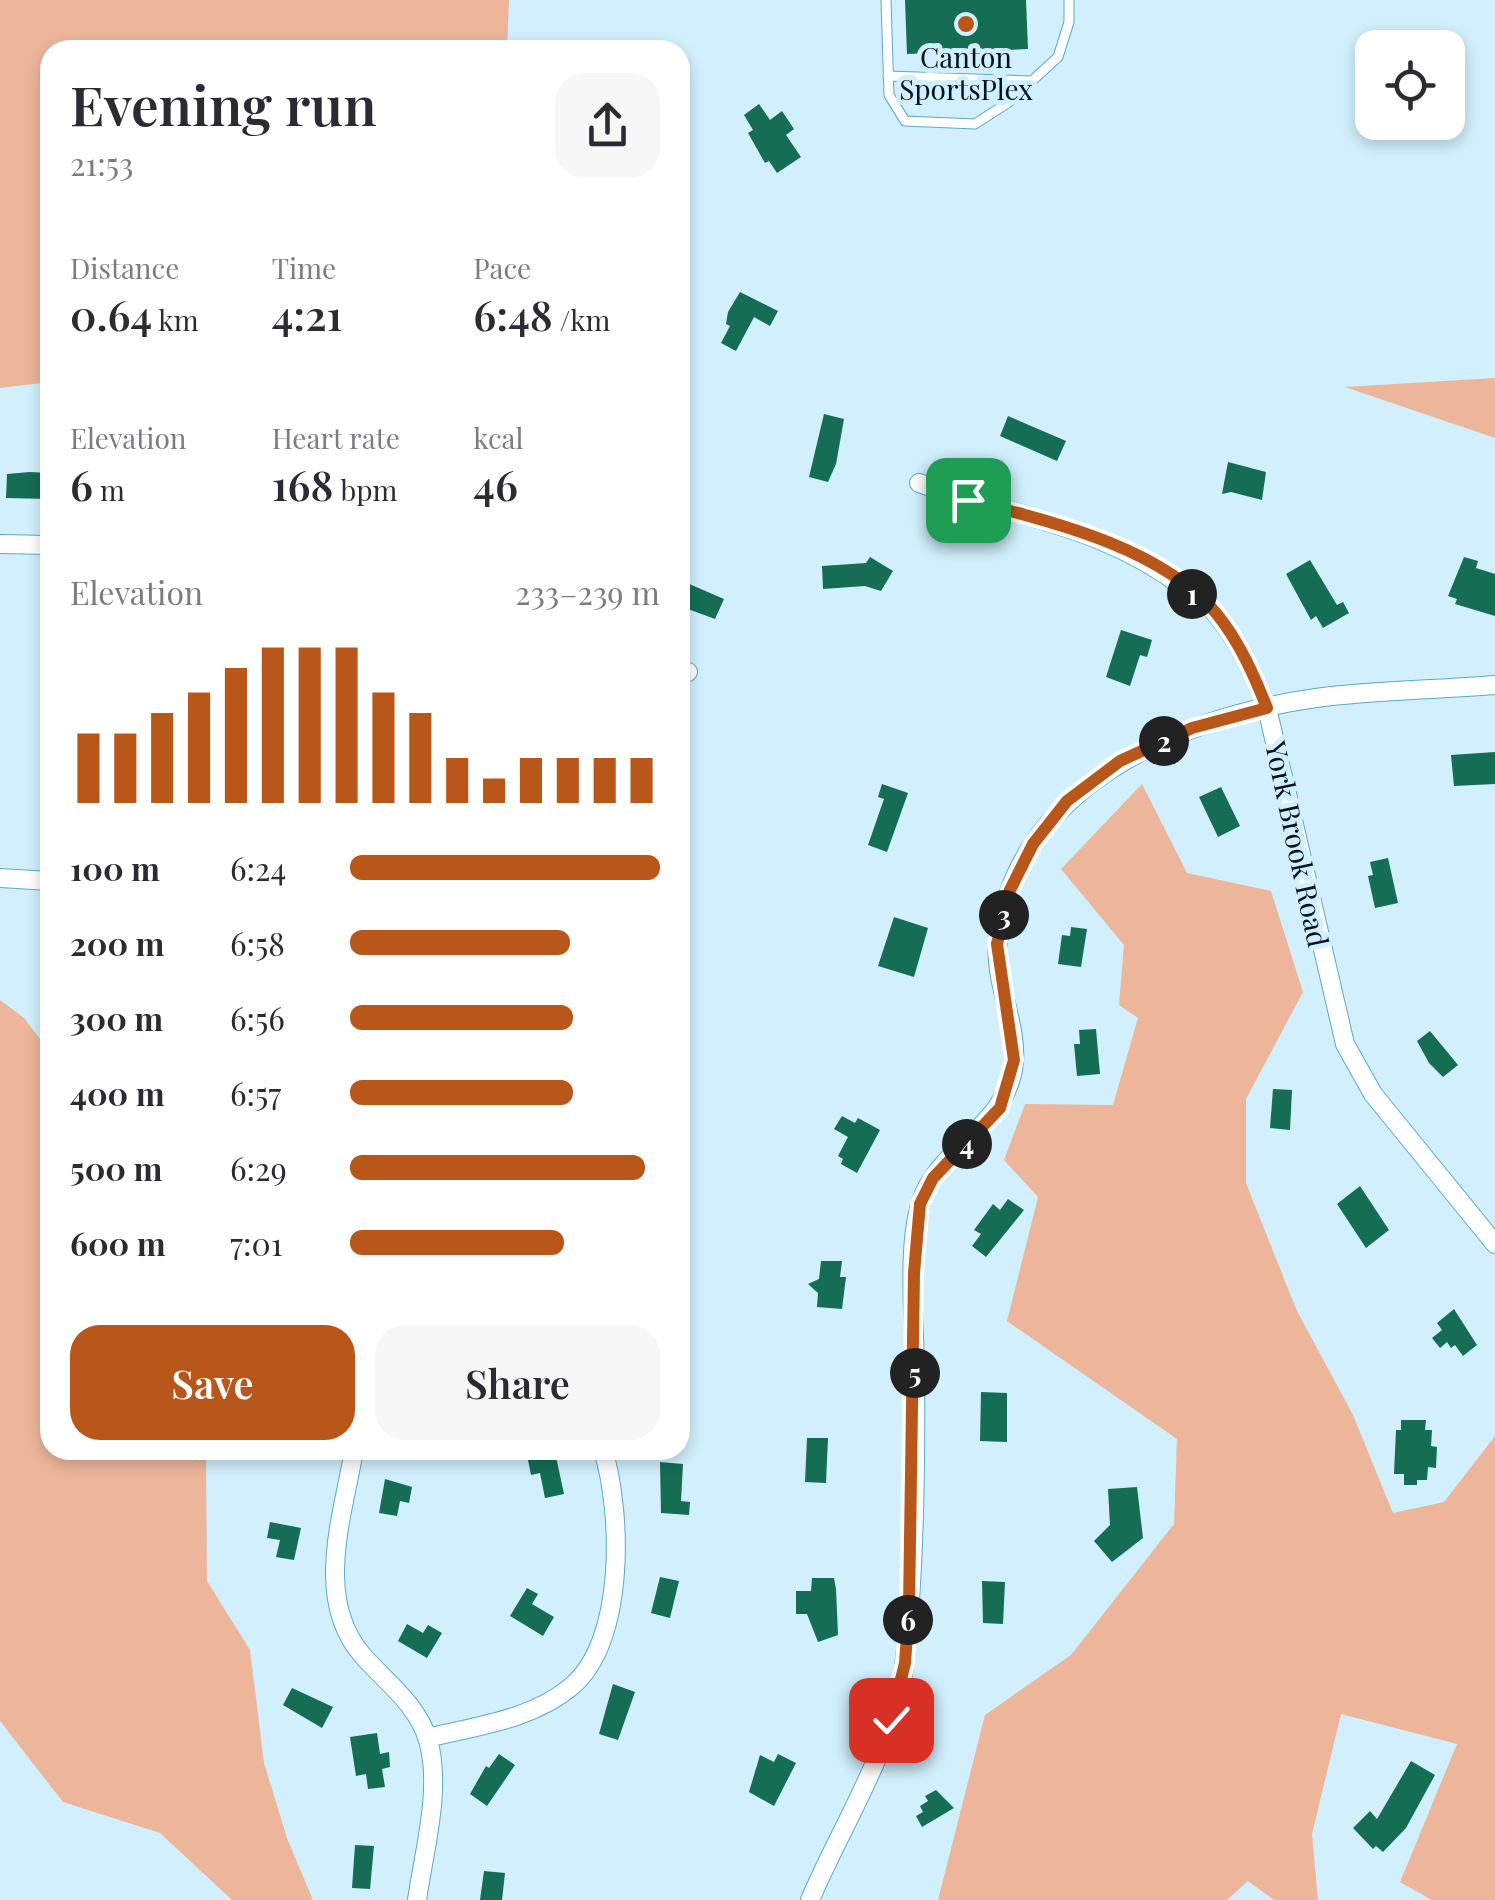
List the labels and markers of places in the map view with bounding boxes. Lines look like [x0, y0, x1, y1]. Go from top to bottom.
marker: Canton SportsPlex [955, 13, 977, 35]
place label: Canton SportsPlex [899, 38, 1033, 107]
pin [926, 458, 1011, 543]
pin: 1 [1167, 569, 1217, 619]
pin: 2 [1139, 716, 1189, 766]
pin: 3 [979, 890, 1029, 940]
pin: 4 [942, 1119, 992, 1169]
pin: 5 [890, 1348, 940, 1398]
pin: 6 [883, 1595, 933, 1645]
pin [849, 1678, 934, 1763]

